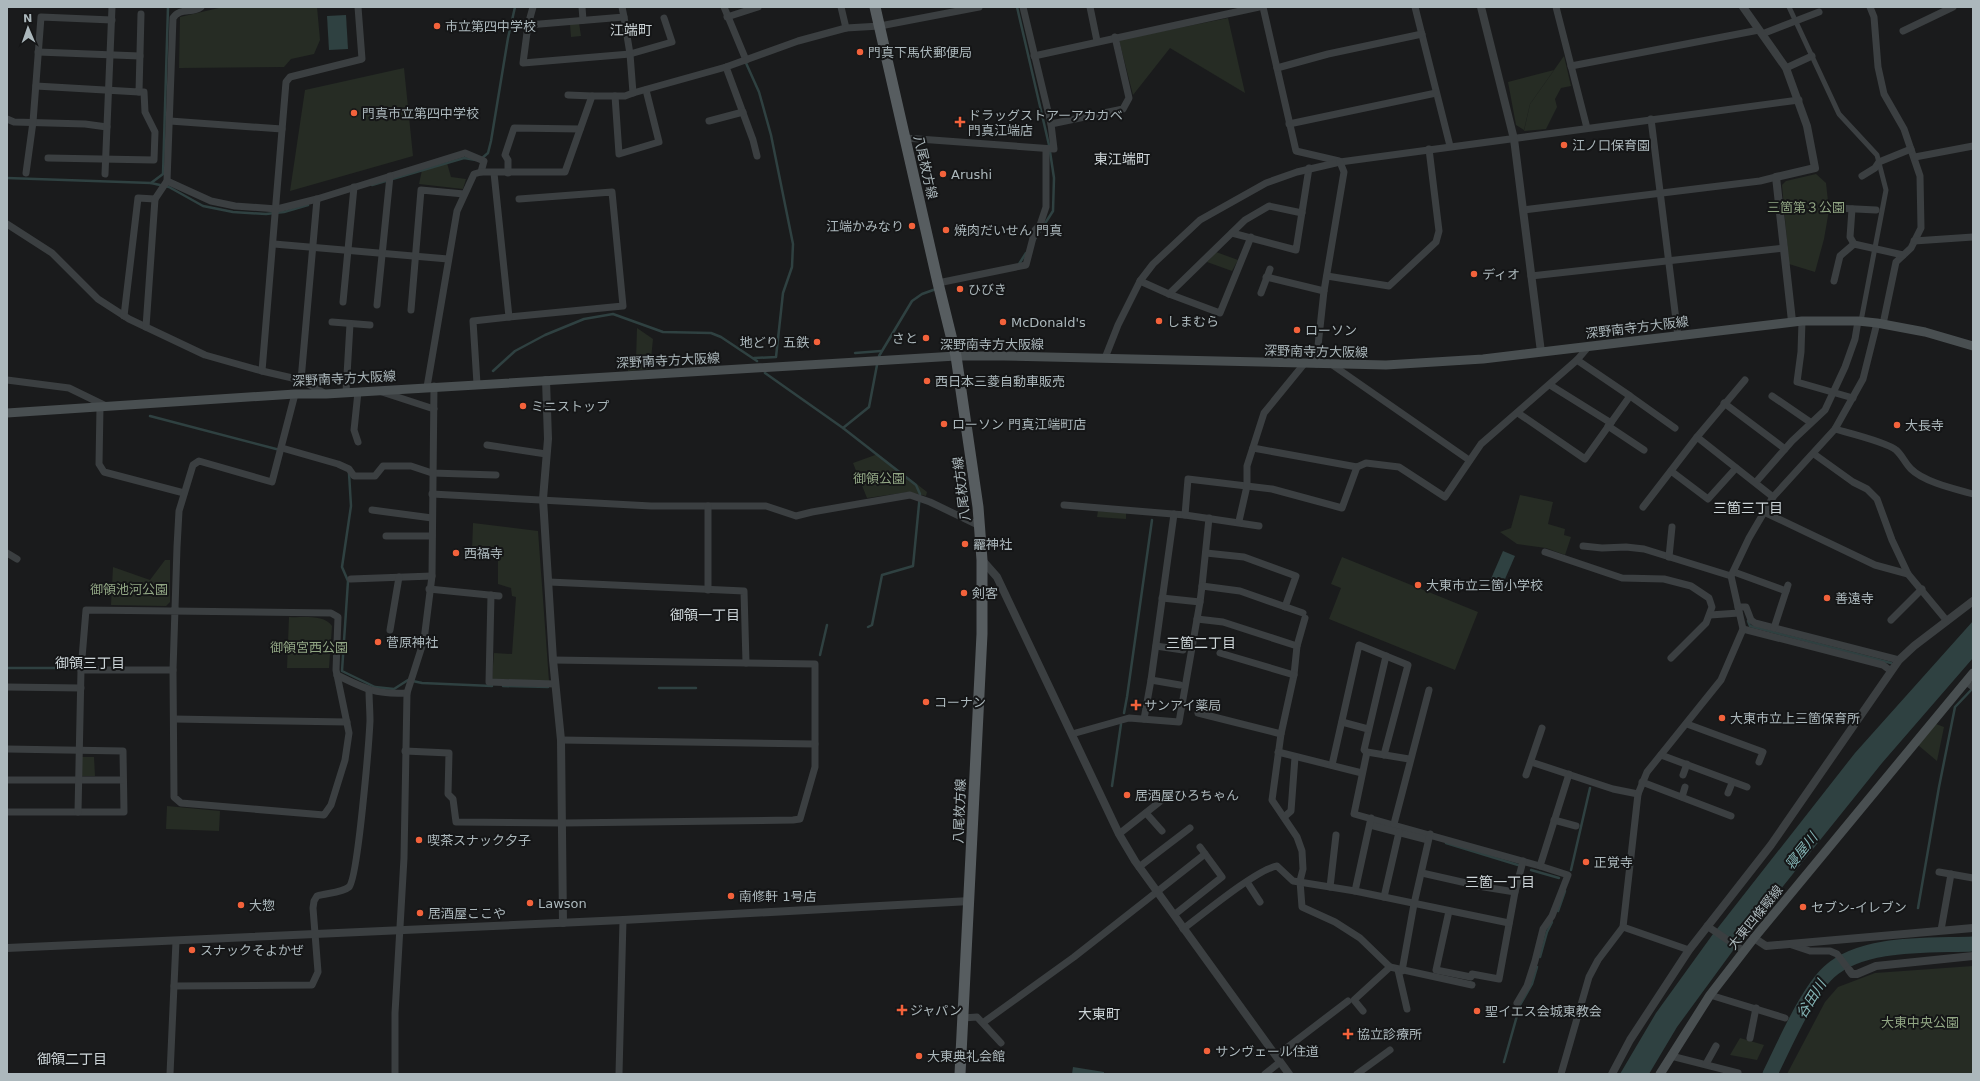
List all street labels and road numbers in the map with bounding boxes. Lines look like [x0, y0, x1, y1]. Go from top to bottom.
street label: 八尾枚方線 [911, 134, 940, 200]
street label: 深野南寺方大阪線 [1585, 314, 1690, 341]
street label: 深野南寺方大阪線 [940, 337, 1044, 352]
street label: 深野南寺方大阪線 [1264, 343, 1368, 360]
street label: 深野南寺方大阪線 [616, 350, 720, 371]
street label: 深野南寺方大阪線 [292, 368, 396, 389]
street label: 八尾枚方線 [950, 456, 973, 522]
street label: 八尾枚方線 [951, 778, 968, 844]
street label: 大東四條畷線 [1725, 882, 1786, 952]

